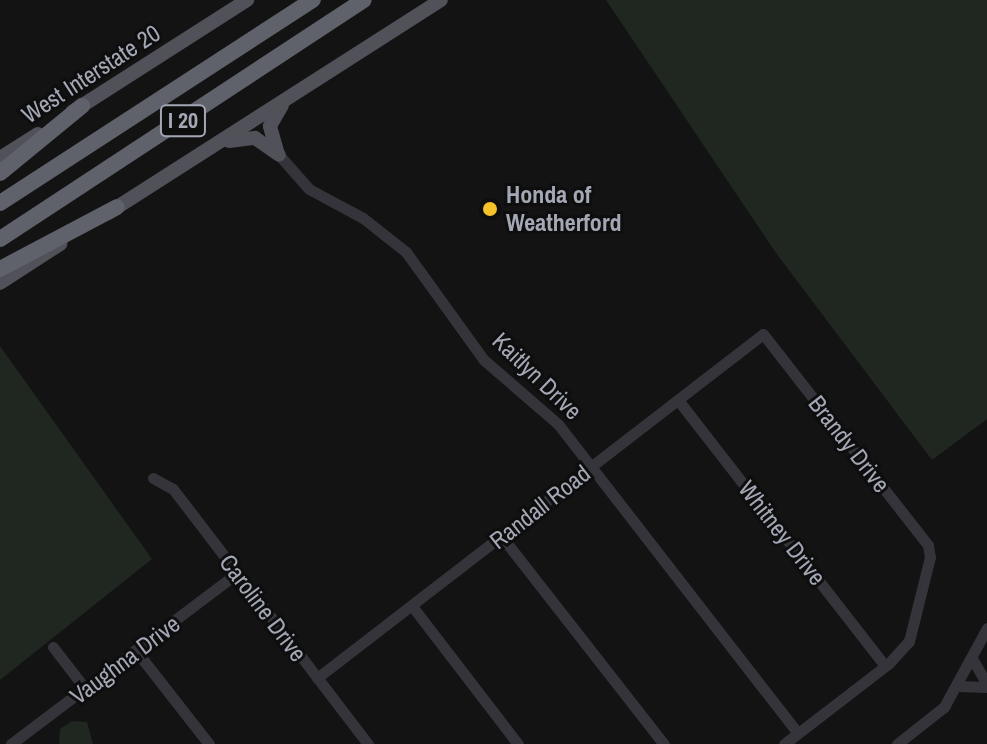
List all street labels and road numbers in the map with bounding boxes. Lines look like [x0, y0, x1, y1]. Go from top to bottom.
street label: West Interstate 20 [16, 19, 166, 129]
road number: I 20 [159, 103, 207, 139]
street label: Kaitlyn Drive [486, 327, 588, 425]
street label: Brandy Drive [802, 390, 896, 498]
street label: Randall Road [484, 459, 596, 555]
street label: Whitney Drive [732, 475, 832, 591]
street label: Caroline Drive [213, 549, 313, 667]
street label: Vaughna Drive [64, 609, 186, 711]

